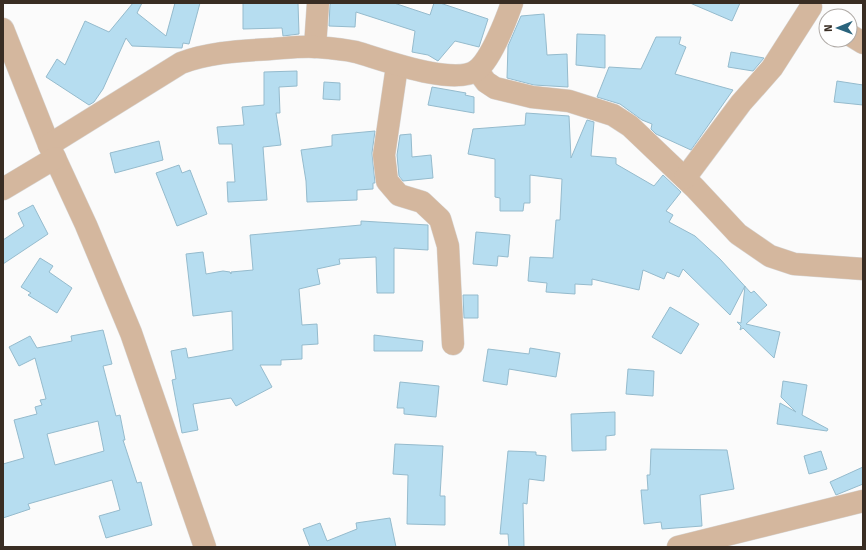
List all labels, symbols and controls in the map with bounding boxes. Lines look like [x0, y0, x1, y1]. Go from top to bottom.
north arrow [818, 8, 858, 48]
text: N [822, 24, 835, 32]

